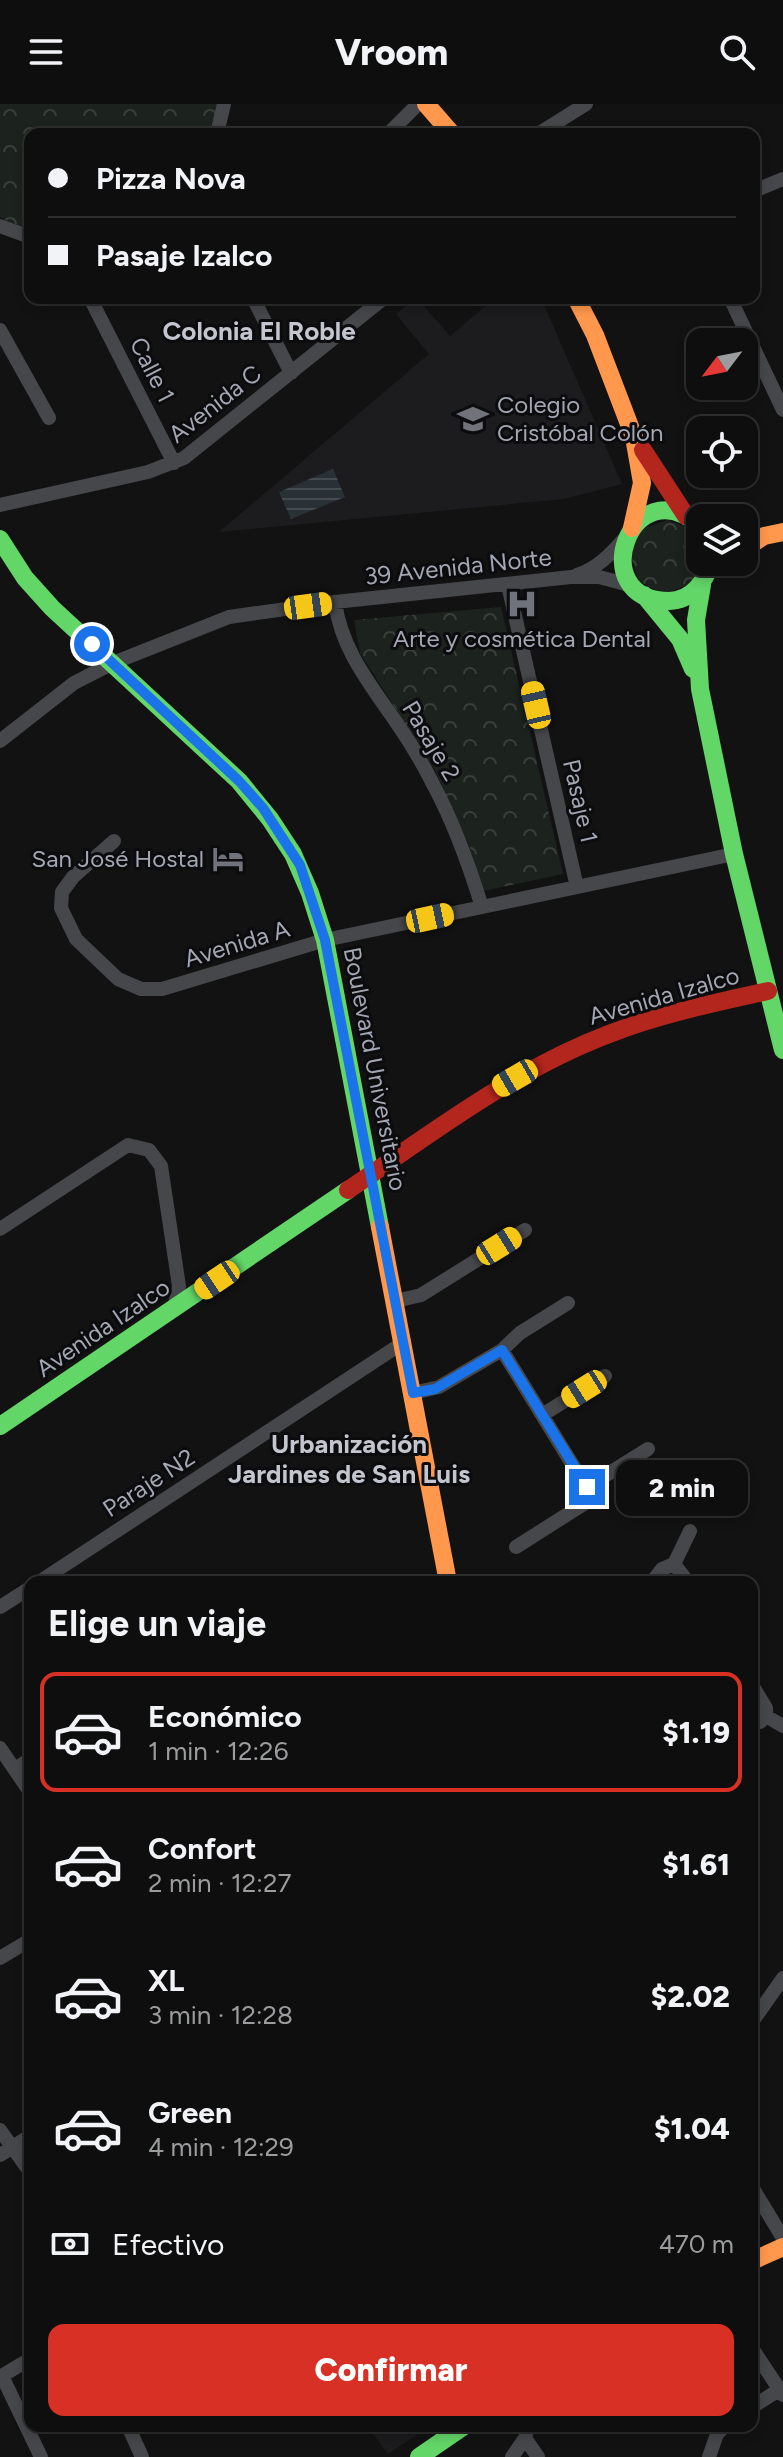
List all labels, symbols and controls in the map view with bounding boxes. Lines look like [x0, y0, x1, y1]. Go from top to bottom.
icon: menu [24, 30, 68, 74]
icon: search [715, 30, 759, 74]
text: Vroom [335, 31, 448, 74]
text: Pizza Nova [96, 160, 246, 197]
text: Pasaje Izalco [96, 237, 272, 274]
district label: Colonia El Roble [162, 315, 356, 347]
north arrow [686, 328, 758, 400]
map controls [686, 328, 758, 576]
street label: Calle 1 [124, 332, 181, 407]
street label: Avenida C [163, 358, 267, 449]
place label: Colegio Cristóbal Colón [497, 390, 663, 447]
school or university icon: Colegio Cristóbal Colón [456, 402, 490, 436]
button: locate [686, 416, 758, 488]
button: layers [686, 504, 758, 576]
street label: 39 Avenida Norte [363, 542, 553, 591]
hospital icon: Arte y cosmética Dental [505, 587, 539, 621]
car [283, 591, 333, 621]
place label: Arte y cosmética Dental [393, 624, 651, 653]
route start [74, 626, 110, 662]
car [519, 679, 553, 731]
street label: Pasaje 2 [396, 695, 467, 786]
street label: Pasaje 1 [557, 756, 604, 845]
hotel icon: San José Hostal [211, 842, 245, 876]
place label: San José Hostal [32, 844, 204, 873]
car [404, 901, 456, 935]
street label: Avenida A [181, 914, 294, 973]
street label: Boulevard Universitario [338, 945, 413, 1193]
street label: Avenida Izalco [585, 960, 742, 1031]
car [488, 1056, 542, 1100]
car [472, 1223, 526, 1269]
car [190, 1257, 244, 1303]
street label: Avenida Izalco [30, 1272, 175, 1383]
car [557, 1366, 611, 1412]
district label: Urbanización Jardines de San Luis [228, 1428, 470, 1490]
street label: Paraje N2 [97, 1442, 200, 1523]
callout: 2 min [615, 1459, 747, 1515]
route end [569, 1469, 605, 1505]
text: 2 min [649, 1472, 715, 1504]
text: Elige un viaje [48, 1602, 266, 1645]
icon: car [52, 1696, 124, 1768]
text: Económico [148, 1698, 302, 1735]
text: $1.19 [662, 1714, 730, 1751]
text: 1 min · 12:26 [148, 1735, 288, 1767]
icon: car [52, 1828, 124, 1900]
text: Confort [148, 1830, 257, 1867]
text: $1.61 [662, 1846, 730, 1883]
text: 2 min · 12:27 [148, 1867, 291, 1899]
icon: car [52, 1960, 124, 2032]
text: XL [148, 1962, 184, 1999]
text: $2.02 [651, 1978, 730, 2015]
text: 3 min · 12:28 [148, 1999, 293, 2031]
icon: car [52, 2092, 124, 2164]
text: Green [148, 2094, 232, 2131]
text: $1.04 [654, 2110, 730, 2147]
text: 4 min · 12:29 [148, 2131, 294, 2163]
icon: cash [48, 2222, 92, 2266]
text: Efectivo [112, 2226, 224, 2263]
text: 470 m [659, 2228, 734, 2260]
button: Confirmar [48, 2324, 734, 2416]

